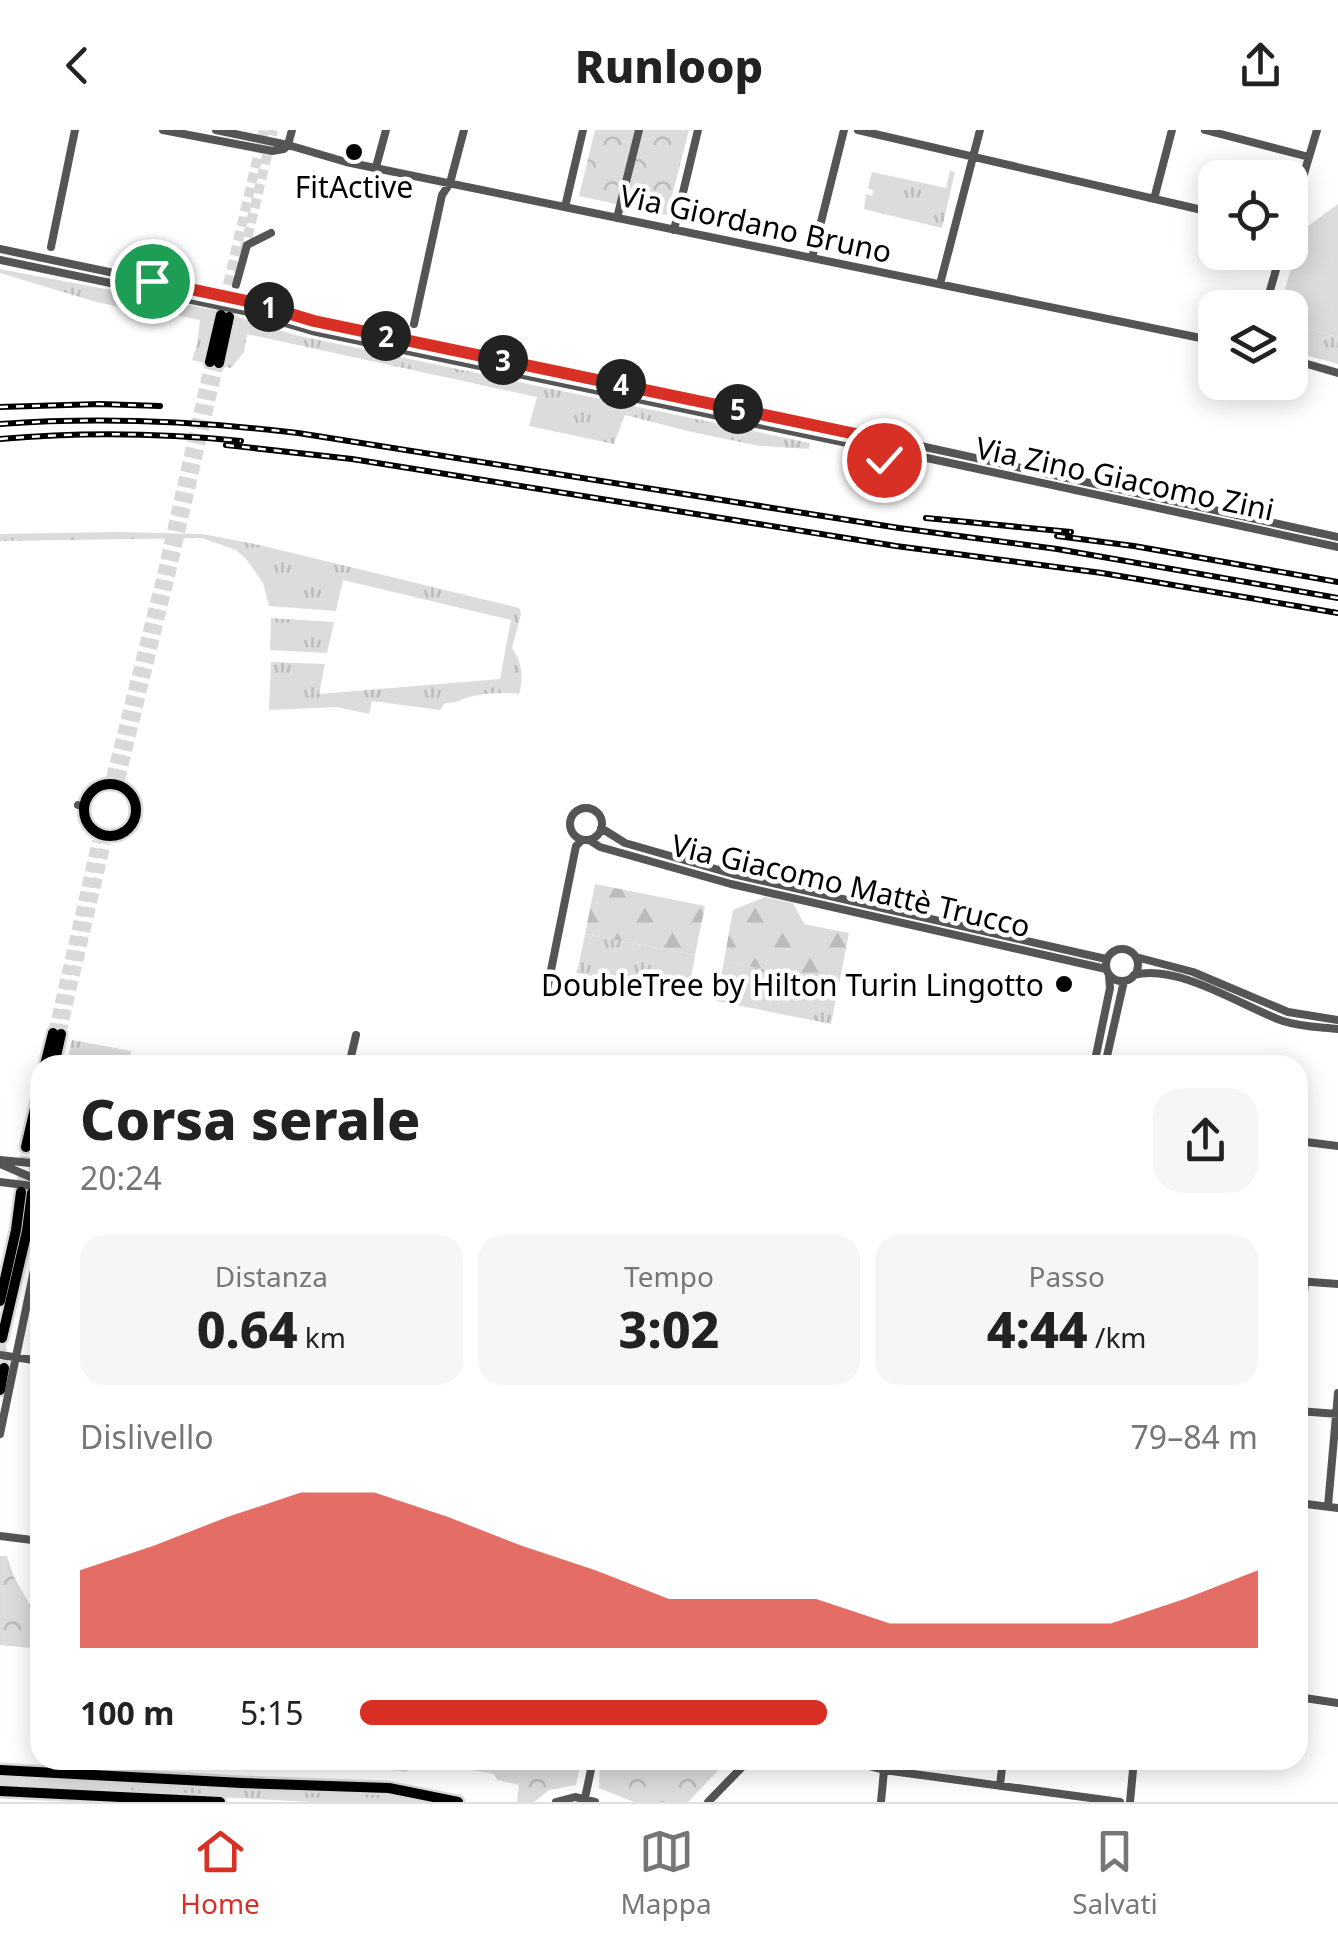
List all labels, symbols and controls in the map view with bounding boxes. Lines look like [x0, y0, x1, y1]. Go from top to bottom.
text: Runloop [575, 35, 763, 96]
icon: back [50, 38, 105, 93]
icon: share [1233, 38, 1288, 93]
marker: FitActive [343, 141, 365, 163]
map controls [1198, 160, 1308, 400]
button: locate [1198, 160, 1308, 270]
place label: FitActive [295, 166, 413, 207]
street label: Via Giordano Bruno [616, 174, 896, 272]
pin [110, 239, 195, 324]
icon: arrive [125, 254, 180, 309]
pin: 1 [244, 282, 294, 332]
text: 1 [261, 288, 277, 326]
button: layers [1198, 290, 1308, 400]
pin: 2 [361, 311, 411, 361]
text: 2 [378, 317, 394, 355]
pin: 3 [478, 335, 528, 385]
text: 3 [495, 341, 511, 379]
pin: 4 [596, 359, 646, 409]
text: 4 [613, 365, 629, 403]
pin: 5 [713, 384, 763, 434]
text: 5 [730, 390, 746, 428]
pin [842, 418, 927, 503]
street label: Via Zino Giacomo Zini [972, 426, 1278, 530]
icon: check [857, 433, 912, 488]
street label: Via Giacomo Mattè Trucco [668, 824, 1034, 946]
place label: DoubleTree by Hilton Turin Lingotto [541, 964, 1044, 1005]
marker: DoubleTree by Hilton Turin Lingotto [1053, 973, 1075, 995]
text: Corsa serale [80, 1081, 420, 1156]
button: share [1153, 1088, 1258, 1193]
text: 20:24 [80, 1156, 162, 1199]
text: Distanza [215, 1257, 328, 1295]
text: Tempo [624, 1257, 714, 1295]
text: Passo [1028, 1257, 1105, 1295]
text: 0.64 [197, 1295, 298, 1363]
text: 3:02 [619, 1295, 719, 1363]
text: 4:44 [987, 1295, 1088, 1363]
text: km [298, 1318, 346, 1356]
text: /km [1088, 1318, 1147, 1356]
text: Dislivello [80, 1415, 214, 1458]
text: 79–84 m [1131, 1415, 1258, 1458]
text: 100 m [80, 1691, 174, 1734]
text: 5:15 [240, 1691, 304, 1734]
tab: Home [180, 1824, 260, 1922]
tab: Mappa [620, 1824, 712, 1922]
tab: Salvati [1072, 1824, 1158, 1922]

